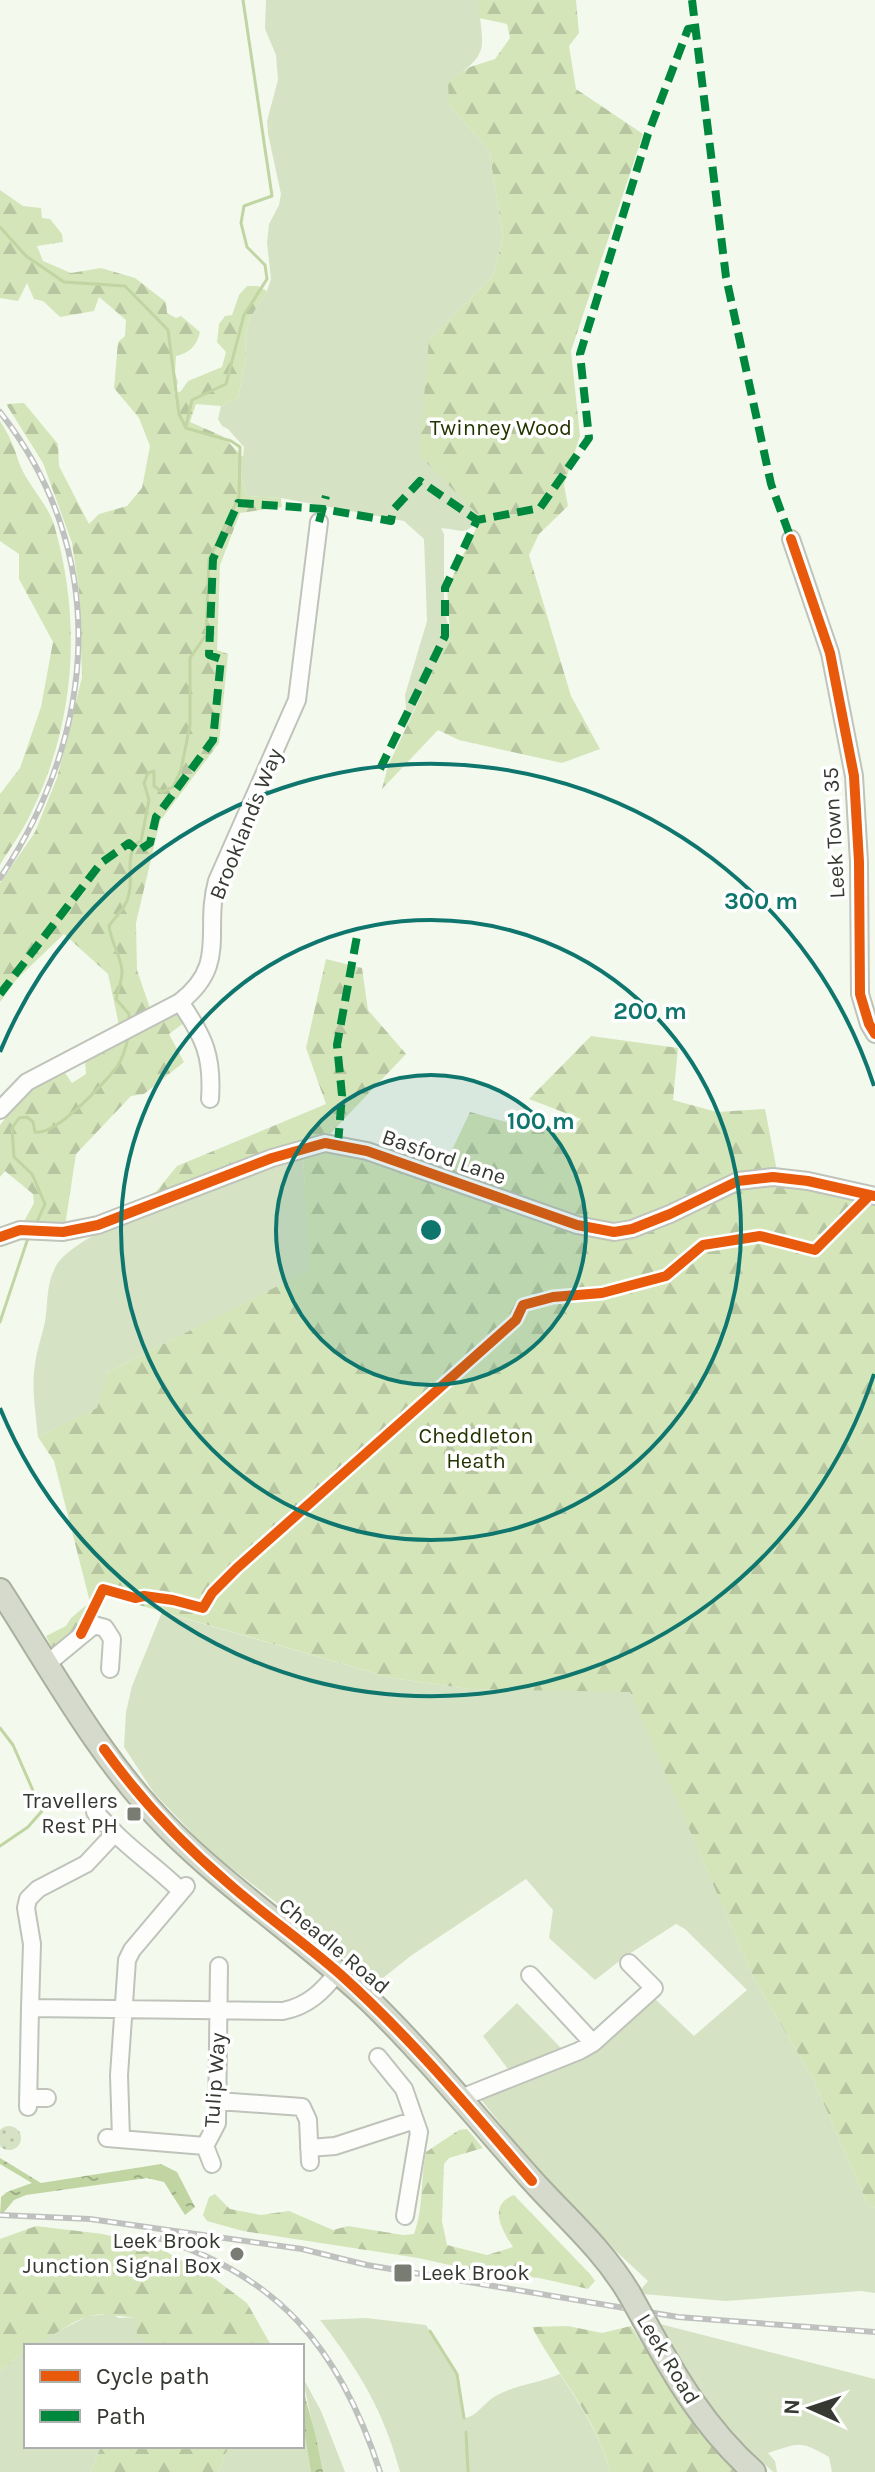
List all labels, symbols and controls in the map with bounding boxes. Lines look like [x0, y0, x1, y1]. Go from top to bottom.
park label: Twinney Wood [430, 415, 572, 441]
street label: Brooklands Way [204, 745, 288, 903]
street label: Leek Town 35 [818, 767, 850, 899]
text: 300 m [724, 887, 798, 915]
text: 200 m [613, 997, 687, 1025]
text: 100 m [507, 1107, 575, 1135]
street label: Basford Lane [379, 1124, 509, 1190]
centre of rings [417, 1216, 445, 1244]
park label: Cheddleton Heath [418, 1423, 534, 1474]
place label: Travellers Rest PH [23, 1788, 118, 1839]
marker: Travellers Rest PH [125, 1805, 143, 1823]
street label: Cheadle Road [273, 1892, 395, 2000]
street label: Tulip Way [199, 2032, 231, 2128]
place label: Leek Brook Junction Signal Box [23, 2228, 221, 2279]
marker: Leek Brook Junction Signal Box [228, 2245, 246, 2263]
place label: Leek Brook [421, 2260, 530, 2286]
marker: Leek Brook [392, 2262, 414, 2284]
street label: Leek Road [631, 2309, 705, 2409]
legend [24, 2344, 304, 2448]
text: Cycle path [96, 2362, 210, 2390]
north arrow [771, 2368, 851, 2448]
text: N [779, 2398, 805, 2416]
text: Path [96, 2402, 146, 2430]

